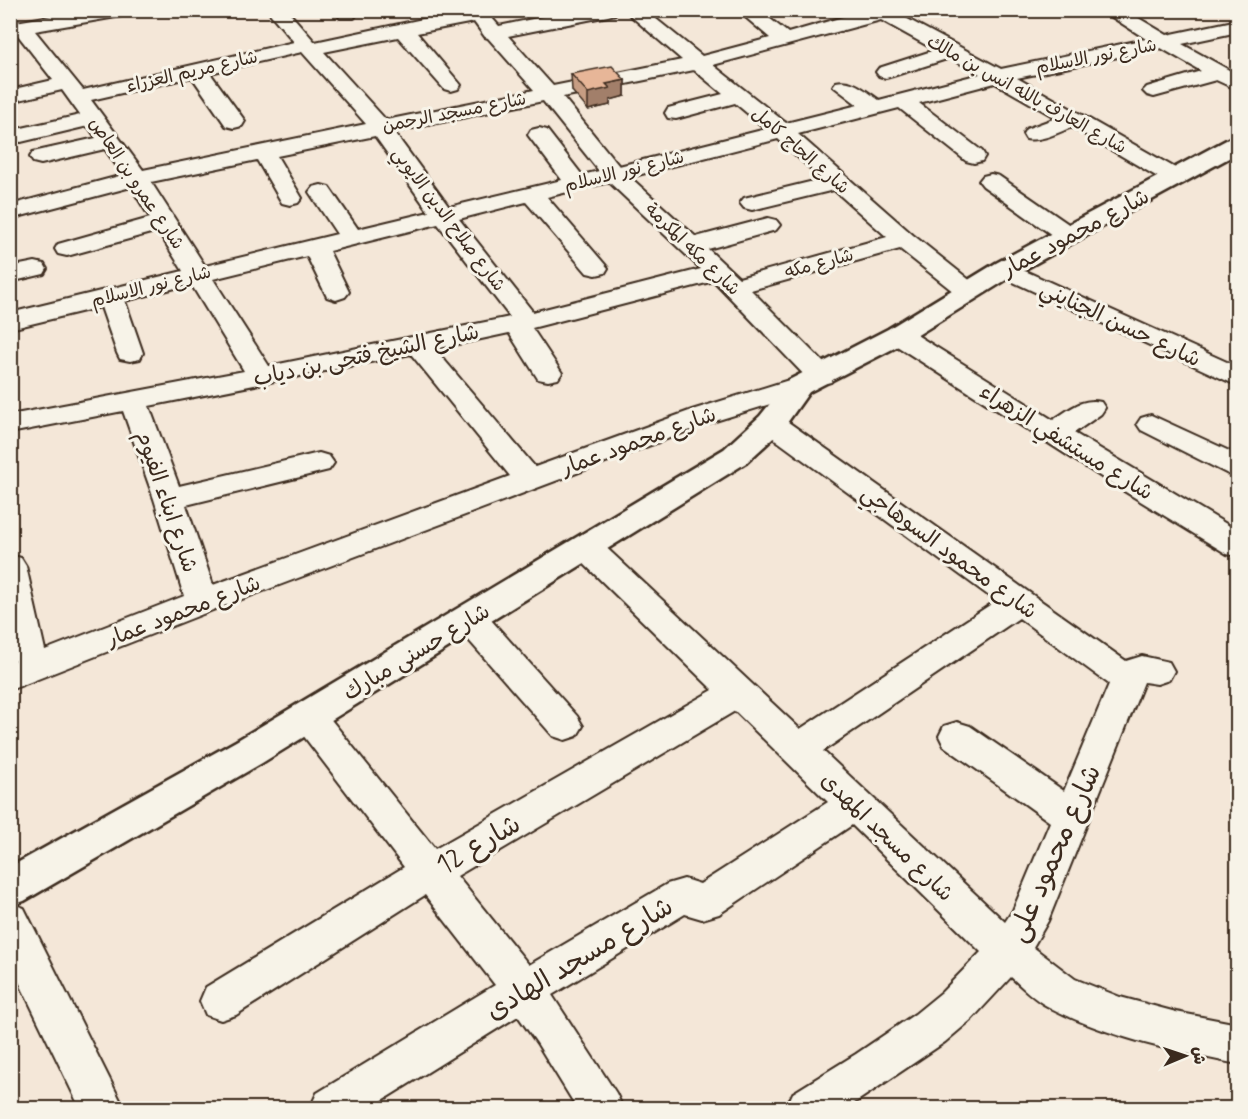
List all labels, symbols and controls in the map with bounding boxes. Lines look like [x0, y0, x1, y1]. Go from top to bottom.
street label: شارع العارف بالله انس بن مالك [922, 30, 1131, 160]
street label: شارع نور الاسلام [1034, 34, 1159, 81]
street label: شارع مريم العزراء [124, 45, 260, 100]
street label: شارع مسجد الرحمن [380, 87, 528, 139]
street label: شارع الحاج كامل [746, 102, 854, 200]
street label: شارع عمرو بن العاص [83, 113, 189, 254]
street label: شارع صلاح الدين الايوبي [384, 143, 510, 298]
street label: شارع نور الاسلام [562, 145, 687, 199]
street label: شارع محمود عمار [996, 183, 1155, 285]
street label: شارع مكه المكرمة [639, 198, 745, 301]
street label: شارع مكه [782, 243, 856, 285]
street label: شارع نور الاسلام [89, 260, 214, 314]
street label: شارع حسن الجنايني [1034, 275, 1205, 378]
street label: شارع الشيخ فتحى بن دياب [251, 318, 482, 394]
street label: شارع مستشفي الزهراء [972, 378, 1158, 511]
street label: شارع محمود عمار [556, 401, 720, 483]
street label: شارع ابناء الفيوم [127, 427, 203, 577]
street label: شارع محمود السوهاجي [853, 479, 1042, 629]
street label: شارع محمود عمار [102, 570, 265, 655]
street label: شارع حسنى مبارك [339, 598, 496, 708]
street label: شارع محمود على [1001, 759, 1110, 948]
street label: شارع مسجد المهدى [814, 767, 959, 908]
street label: شارع 12 [430, 807, 527, 883]
street label: شارع مسجد الهادى [480, 889, 680, 1029]
north arrow [1155, 1026, 1215, 1086]
text: ش [1188, 1046, 1209, 1065]

